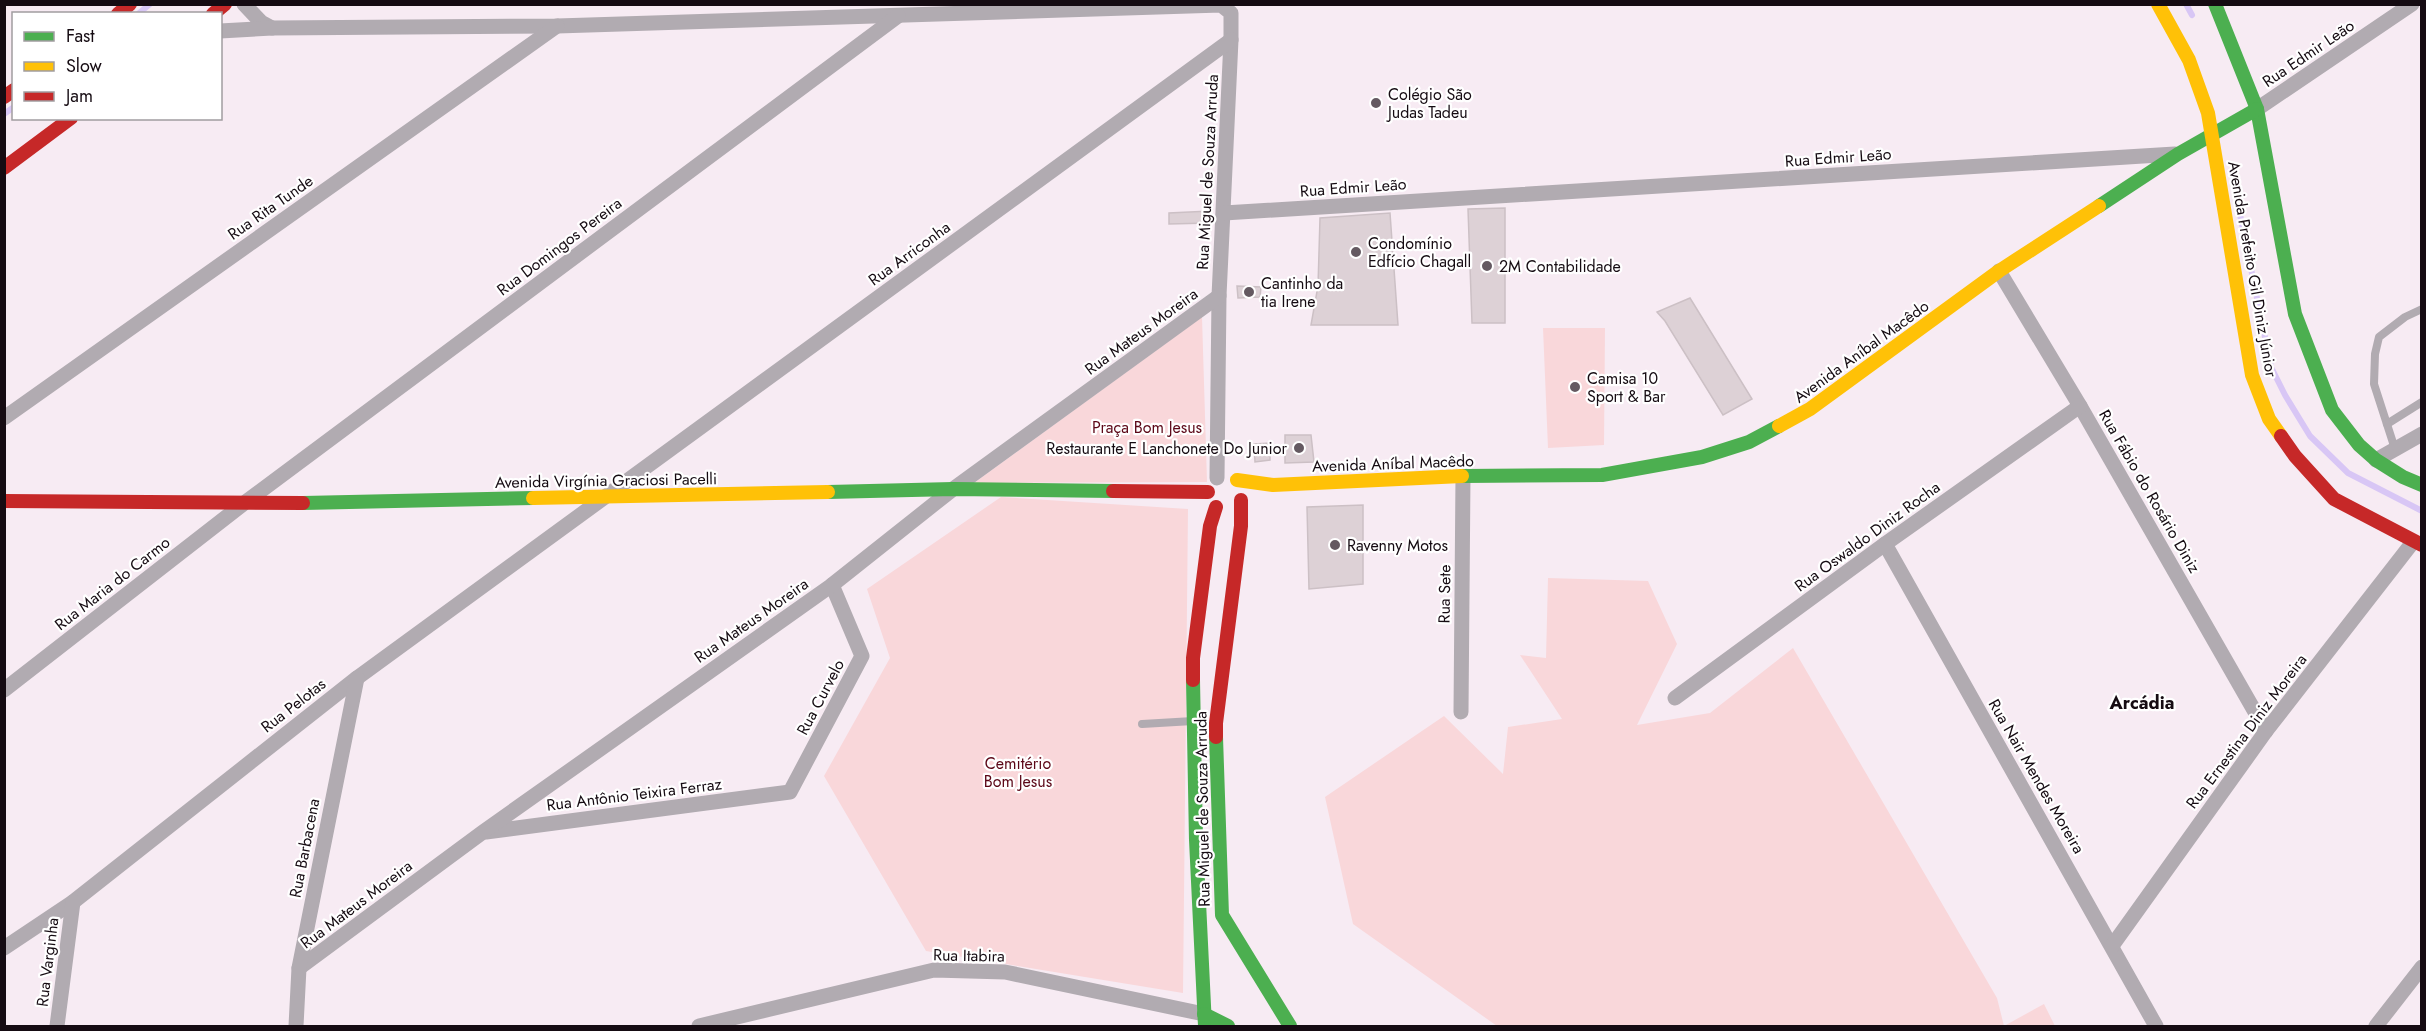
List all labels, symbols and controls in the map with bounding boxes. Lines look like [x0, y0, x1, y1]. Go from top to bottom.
legend [12, 12, 222, 120]
street label: Rua Edmir Leão [2258, 14, 2359, 93]
text: Fast [66, 23, 95, 49]
text: Slow [66, 53, 103, 79]
street label: Rua Miguel de Souza Arruda [1191, 74, 1224, 270]
text: Jam [64, 83, 93, 109]
place label: Colégio São Judas Tadeu [1386, 83, 1472, 124]
marker: Colégio São Judas Tadeu [1369, 96, 1383, 110]
street label: Rua Edmir Leão [1784, 142, 1892, 173]
street label: Avenida Prefeito Gil Diniz Júnior [2222, 159, 2283, 379]
street label: Rua Rita Tunde [223, 169, 318, 245]
street label: Rua Edmir Leão [1299, 172, 1407, 203]
street label: Rua Domingos Pereira [492, 192, 627, 301]
street label: Rua Arriconha [864, 216, 955, 291]
place label: Condomínio Edfício Chagall [1368, 232, 1471, 273]
marker: Condomínio Edfício Chagall [1349, 245, 1363, 259]
place label: 2M Contabilidade [1499, 255, 1621, 278]
marker: 2M Contabilidade [1480, 259, 1494, 273]
place label: Cantinho da tia Irene [1261, 272, 1343, 313]
street label: Rua Mateus Moreira [1080, 282, 1203, 380]
marker: Cantinho da tia Irene [1242, 285, 1256, 299]
street label: Avenida Aníbal Macêdo [1789, 294, 1934, 408]
place label: Camisa 10 Sport & Bar [1587, 367, 1666, 408]
marker: Camisa 10 Sport & Bar [1568, 380, 1582, 394]
street label: Rua Fábio do Rosário Diniz [2093, 405, 2206, 578]
park label: Praça Bom Jesus [1092, 416, 1202, 439]
place label: Restaurante E Lanchonete Do Junior [1046, 437, 1287, 460]
marker: Restaurante E Lanchonete Do Junior [1292, 441, 1306, 455]
street label: Avenida Aníbal Macêdo [1312, 449, 1475, 478]
street label: Avenida Virgínia Graciosi Pacelli [495, 467, 717, 494]
street label: Rua Oswaldo Diniz Rocha [1790, 476, 1945, 597]
street label: Rua Maria do Carmo [50, 531, 175, 636]
place label: Ravenny Motos [1347, 534, 1448, 557]
marker: Ravenny Motos [1328, 538, 1342, 552]
street label: Rua Sete [1432, 564, 1457, 624]
street label: Rua Mateus Moreira [689, 572, 813, 668]
street label: Rua Ernestina Diniz Moreira [2181, 649, 2312, 813]
street label: Rua Curvelo [791, 655, 850, 739]
street label: Rua Pelotas [256, 673, 331, 738]
district label: Arcádia [2109, 690, 2174, 716]
street label: Rua Nair Mendes Moreira [1983, 695, 2090, 858]
street label: Rua Miguel de Souza Arruda [1189, 711, 1216, 907]
park label: Cemitério Bom Jesus [984, 752, 1052, 793]
street label: Rua Antônio Teixira Ferraz [545, 772, 724, 817]
street label: Rua Barbacena [284, 796, 325, 900]
street label: Rua Mateus Moreira [296, 855, 417, 954]
street label: Rua Varginha [31, 916, 64, 1008]
street label: Rua Itabira [933, 943, 1005, 968]

